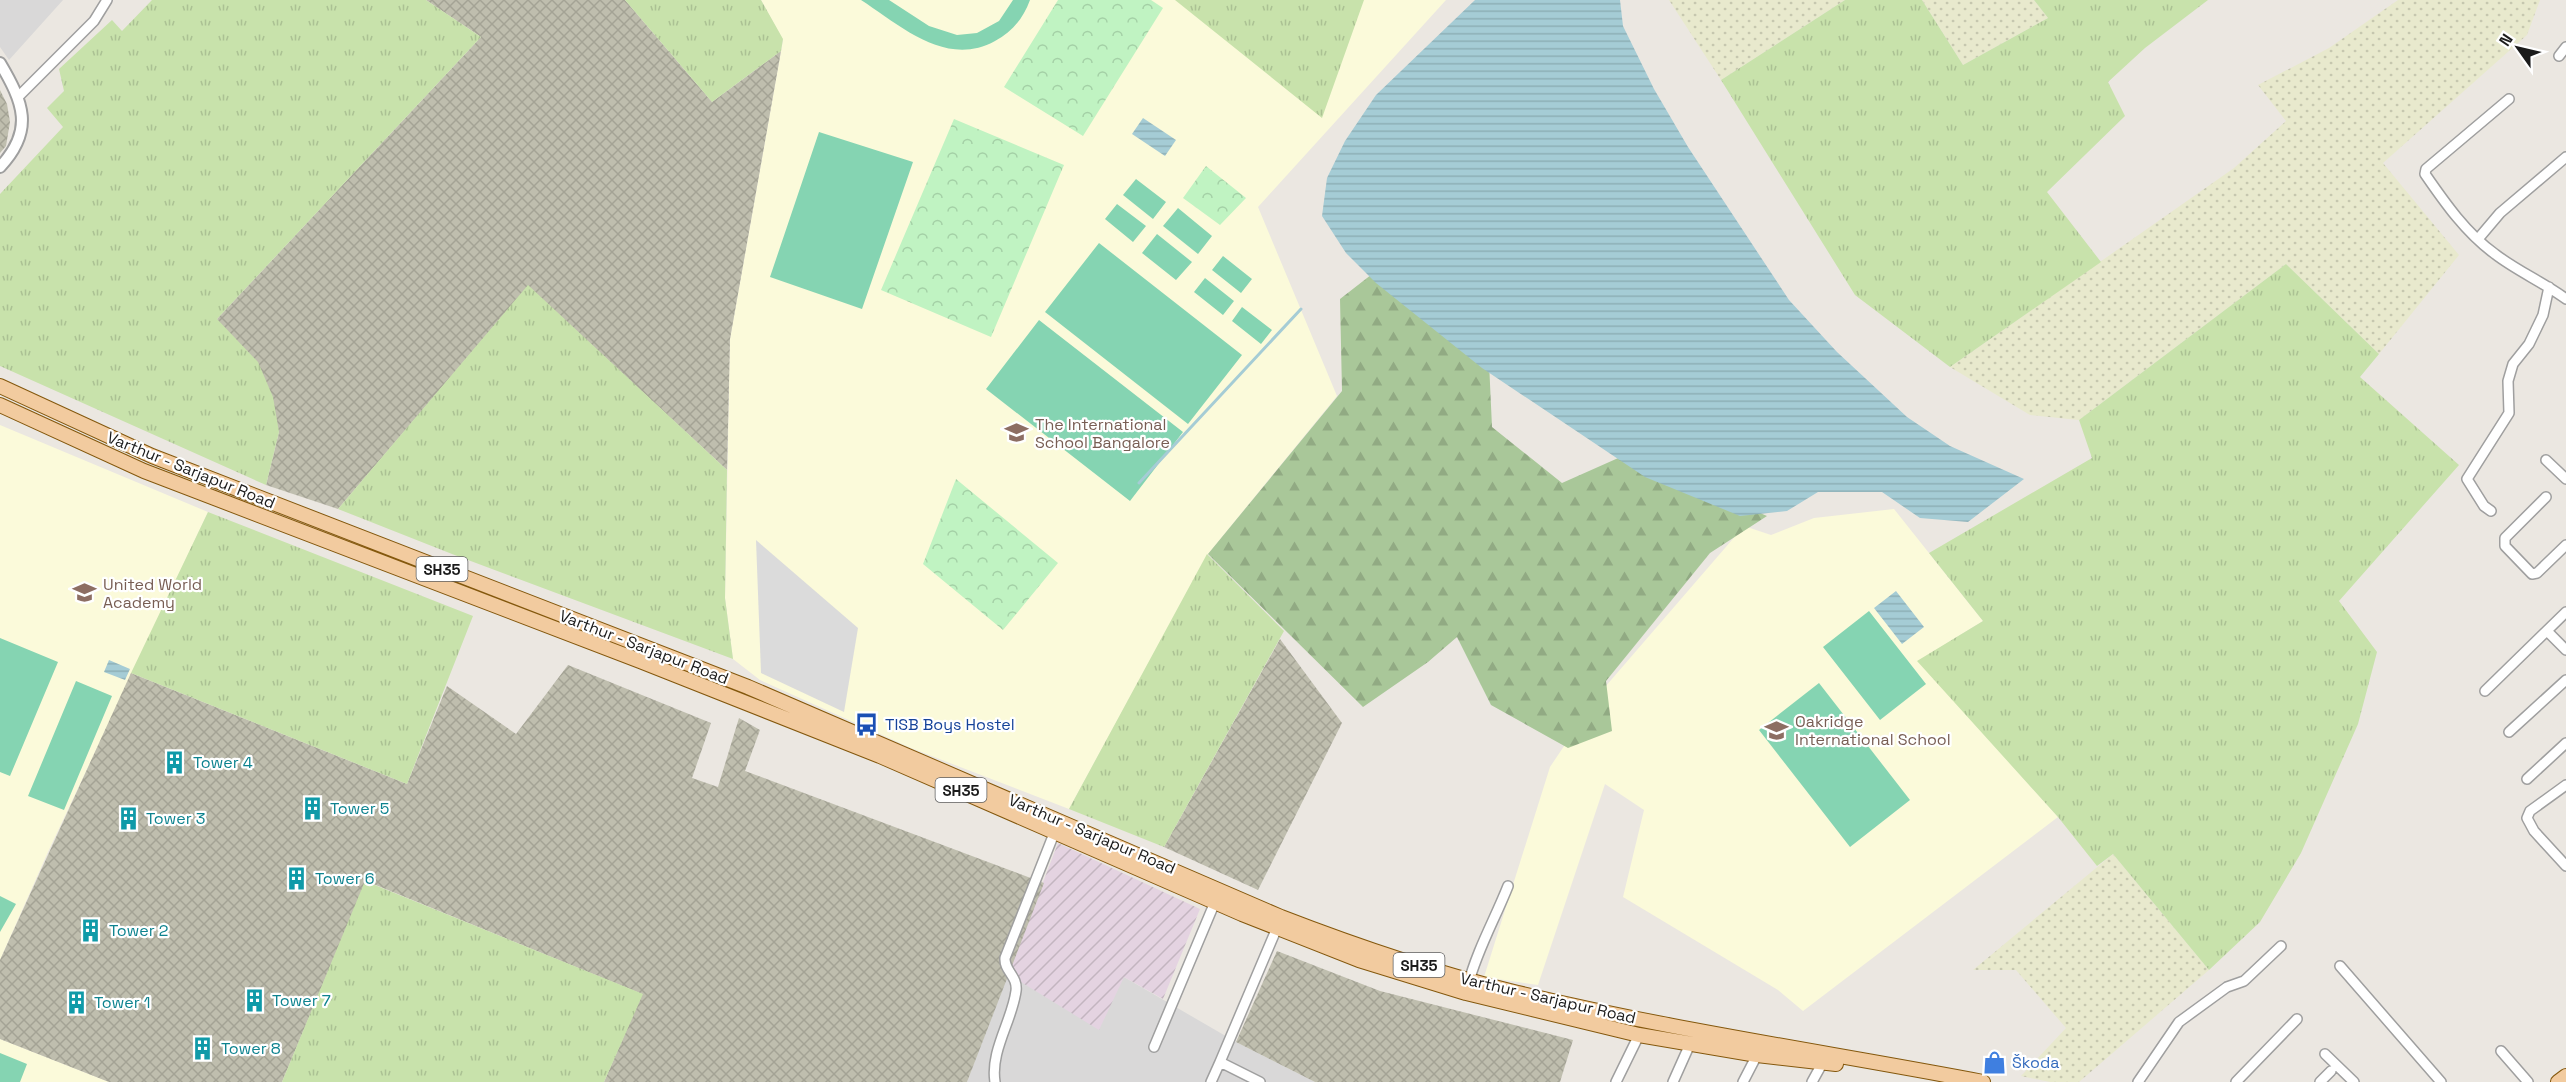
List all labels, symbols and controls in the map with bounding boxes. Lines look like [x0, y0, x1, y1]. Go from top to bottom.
north arrow [2488, 18, 2548, 78]
text: N [2494, 30, 2518, 50]
place label: The International School Bangalore [1035, 414, 1170, 453]
school or university icon: The International School Bangalore [1004, 420, 1030, 446]
street label: Varthur - Sarjapur Road [104, 427, 278, 513]
road number: SH35 [416, 557, 468, 581]
place label: United World Academy [103, 574, 202, 613]
school or university icon: United World Academy [72, 580, 98, 606]
street label: Varthur - Sarjapur Road [556, 605, 732, 689]
bus stop icon: TISB Boys Hostel [854, 711, 880, 737]
place label: Oakridge International School [1795, 711, 1951, 750]
place label: TISB Boys Hostel [885, 714, 1015, 735]
school or university icon: Oakridge International School [1764, 717, 1790, 743]
building icon: Tower 4 [162, 749, 188, 775]
place label: Tower 4 [193, 752, 253, 773]
road number: SH35 [936, 778, 986, 802]
street label: Varthur - Sarjapur Road [1005, 789, 1179, 879]
building icon: Tower 5 [299, 795, 325, 821]
place label: Tower 5 [330, 798, 389, 819]
building icon: Tower 3 [115, 805, 141, 831]
place label: Tower 3 [146, 808, 205, 829]
building icon: Tower 6 [284, 865, 310, 891]
place label: Tower 6 [315, 868, 375, 889]
building icon: Tower 2 [78, 917, 104, 943]
place label: Tower 2 [109, 920, 168, 941]
road number: SH35 [1394, 953, 1444, 977]
street label: Varthur - Sarjapur Road [1458, 968, 1638, 1028]
building icon: Tower 7 [241, 987, 267, 1013]
building icon: Tower 1 [63, 989, 89, 1015]
place label: Tower 7 [272, 990, 331, 1011]
place label: Tower 1 [94, 992, 151, 1013]
building icon: Tower 8 [190, 1035, 216, 1061]
place label: Tower 8 [221, 1038, 281, 1059]
shop icon: Škoda [1981, 1049, 2007, 1075]
place label: Škoda [2012, 1052, 2059, 1073]

